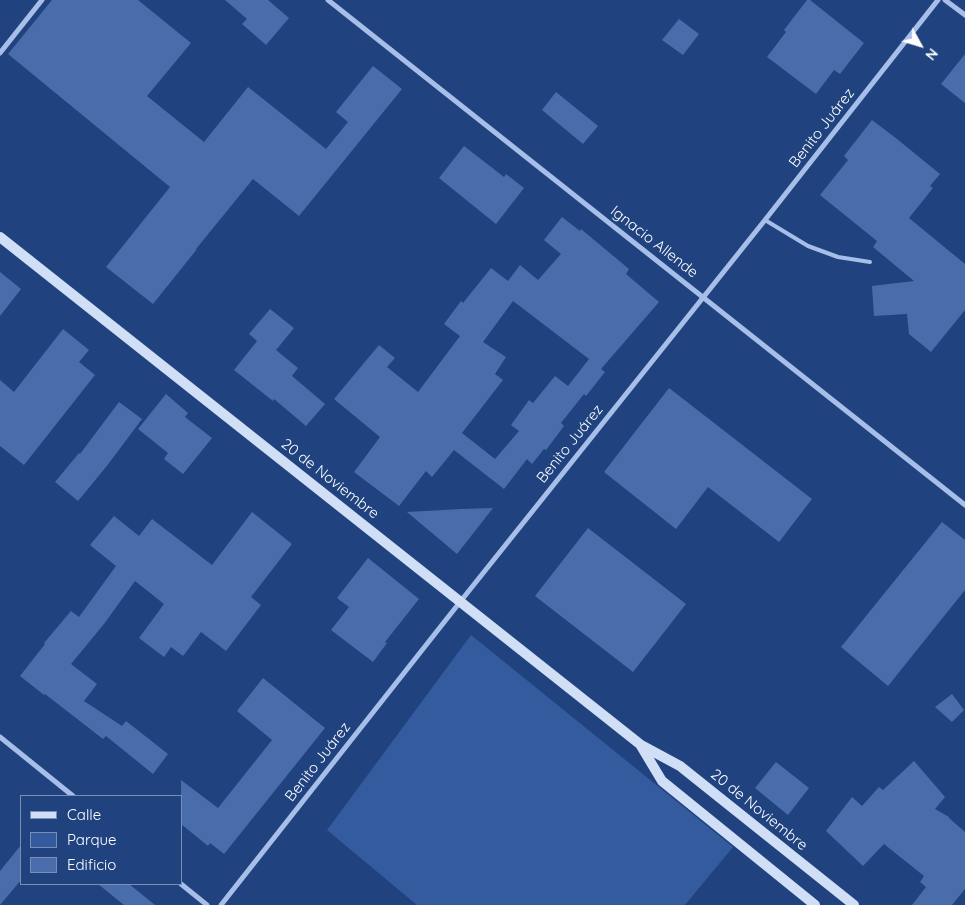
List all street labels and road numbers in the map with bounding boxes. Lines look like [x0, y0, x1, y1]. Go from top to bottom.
street label: Benito Juárez [785, 85, 859, 171]
street label: Ignacio Allende [607, 202, 701, 282]
street label: Benito Juárez [533, 401, 607, 487]
street label: 20 de Noviembre [277, 435, 383, 523]
street label: Benito Juárez [281, 719, 355, 805]
street label: 20 de Noviembre [707, 765, 811, 855]

